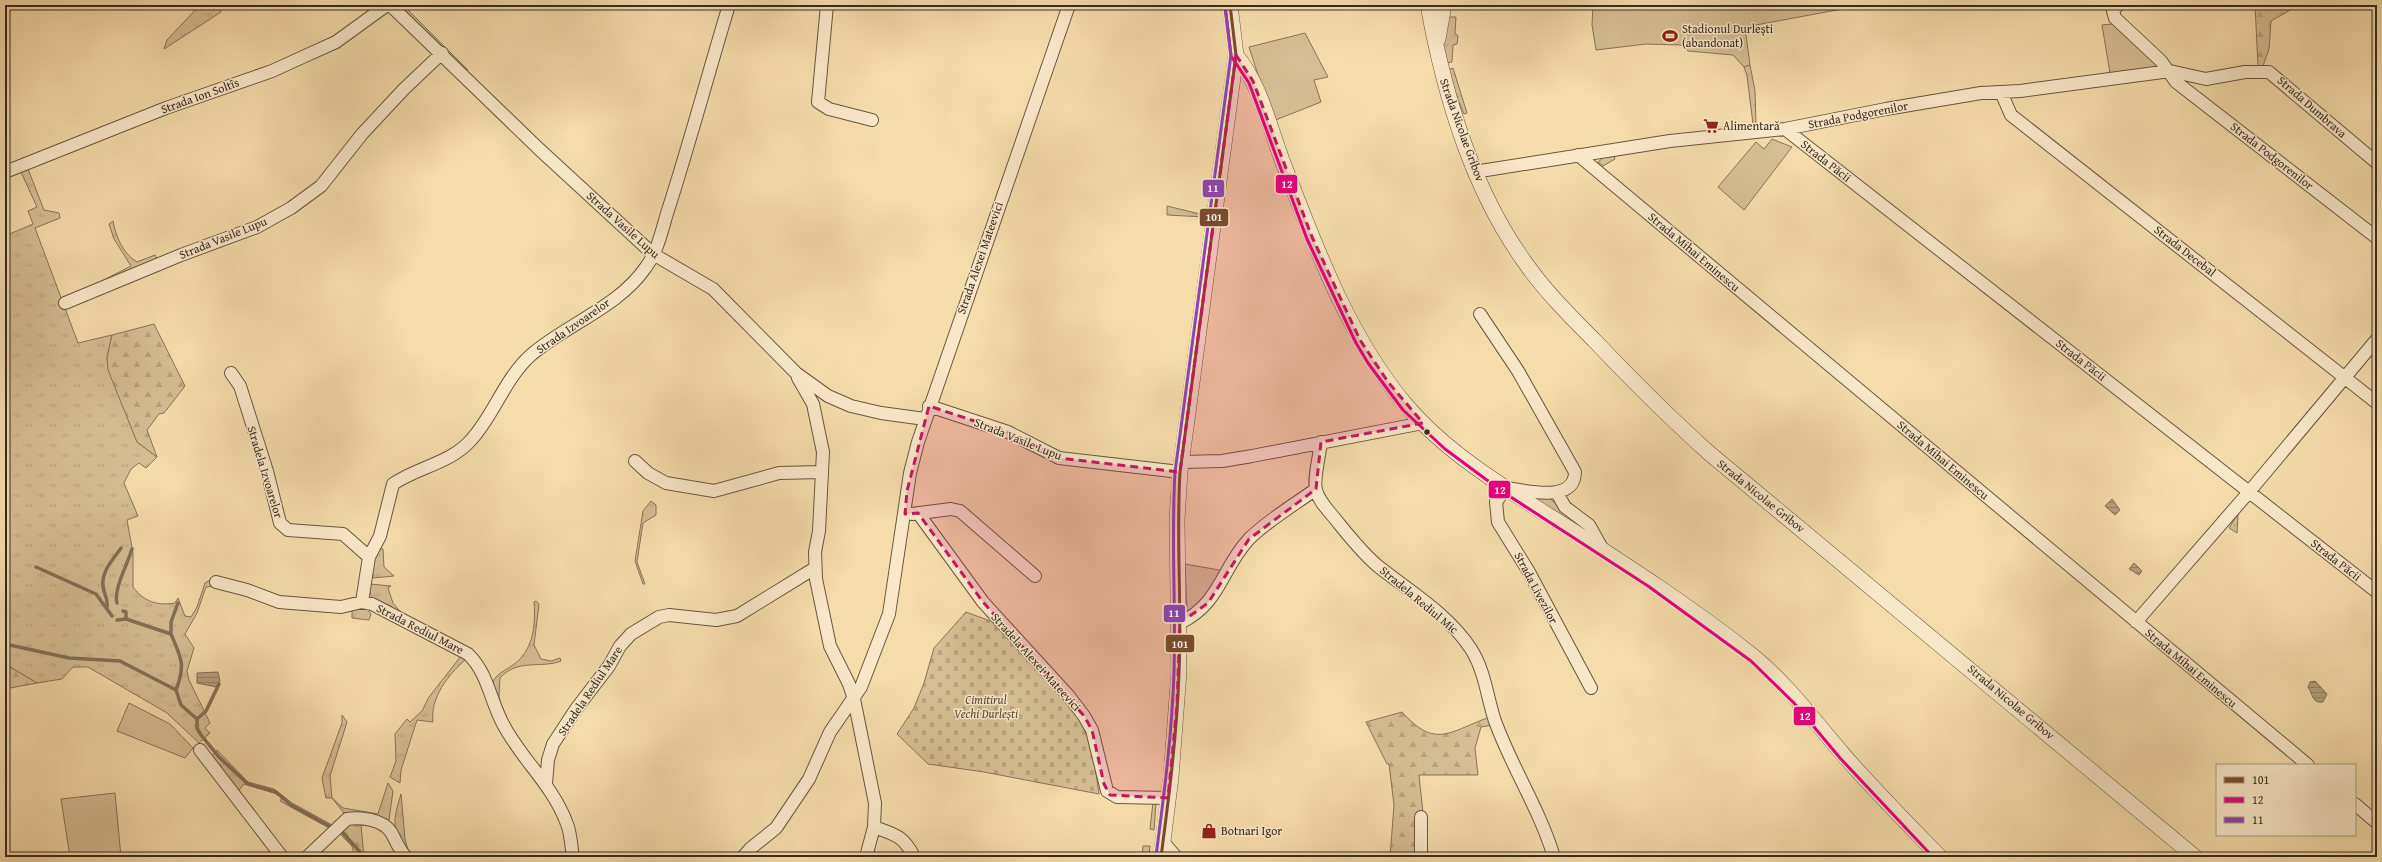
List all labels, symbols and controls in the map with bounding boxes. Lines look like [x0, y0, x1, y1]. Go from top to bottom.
place label: Stadionul Durlești (abandonat) [1682, 20, 1774, 51]
sports icon: Stadionul Durlești (abandonat) [1661, 27, 1679, 45]
street label: Strada Dumbrava [2274, 72, 2351, 142]
street label: Strada Ion Soltîs [158, 73, 242, 118]
street label: Strada Nicolae Gribov [1436, 76, 1489, 184]
street label: Strada Podgorenilor [1807, 96, 1909, 133]
supermarket icon: Alimentară [1702, 117, 1720, 135]
place label: Alimentară [1723, 117, 1780, 134]
street label: Strada Podgorenilor [2227, 118, 2318, 194]
street label: Strada Păcii [1798, 136, 1855, 186]
line badge: 12 [1275, 174, 1298, 194]
text: 12 [1281, 176, 1293, 192]
line badge: 11 [1202, 179, 1225, 198]
text: 11 [1207, 180, 1219, 196]
street label: Strada Vasile Lupu [583, 187, 664, 262]
street label: Strada Alexei Mateevici [952, 199, 1007, 316]
line badge: 101 [1199, 208, 1229, 227]
street label: Strada Mihai Eminescu [1645, 208, 1744, 295]
text: 101 [1205, 209, 1223, 225]
street label: Strada Vasile Lupu [176, 212, 270, 263]
street label: Strada Decebal [2151, 221, 2220, 281]
street label: Strada Izvoarelor [532, 294, 613, 357]
street label: Strada Păcii [2053, 335, 2110, 385]
street label: Strada Vasile Lupu [972, 413, 1065, 464]
street label: Strada Mihai Eminescu [1894, 416, 1993, 503]
street label: Stradela Izvoarelor [243, 424, 288, 520]
unlabelled marker [1422, 427, 1432, 437]
street label: Strada Nicolae Gribov [1714, 455, 1809, 536]
line badge: 12 [1488, 480, 1511, 499]
text: 12 [1494, 482, 1506, 498]
street label: Strada Păcii [2308, 535, 2365, 585]
street label: Strada Livezilor [1510, 549, 1562, 627]
street label: Stradela Rediul Mic [1376, 562, 1463, 638]
street label: Strada Rediul Mare [374, 599, 467, 658]
line badge: 11 [1163, 604, 1186, 623]
text: 11 [1168, 605, 1180, 621]
street label: Stradela Alexei Mateevici [988, 609, 1086, 715]
street label: Strada Mihai Eminescu [2142, 624, 2241, 711]
line badge: 101 [1165, 634, 1195, 653]
text: 101 [1171, 636, 1189, 652]
street label: Stradela Rediul Mare [553, 642, 626, 739]
street label: Strada Nicolae Gribov [1964, 660, 2058, 743]
park label: Cimitirul Vechi Durlești [954, 691, 1018, 722]
line badge: 12 [1793, 706, 1816, 726]
text: 12 [1799, 708, 1811, 724]
legend [2216, 764, 2356, 836]
text: 101 [2252, 771, 2270, 788]
text: 12 [2252, 791, 2264, 808]
text: 11 [2252, 811, 2264, 828]
shop icon: Botnari Igor [1200, 822, 1218, 840]
place label: Botnari Igor [1221, 822, 1282, 839]

